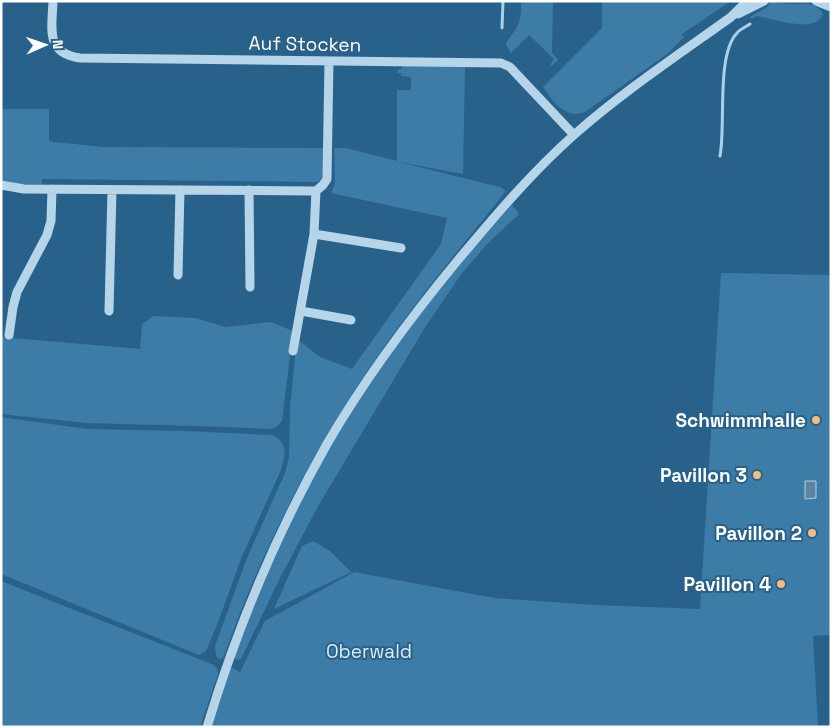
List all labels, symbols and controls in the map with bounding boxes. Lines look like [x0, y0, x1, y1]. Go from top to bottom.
north arrow [20, 20, 70, 70]
street label: Auf Stocken [248, 31, 362, 57]
text: N [49, 40, 67, 50]
place label: Schwimmhalle [675, 408, 806, 433]
marker: Schwimmhalle [810, 414, 822, 426]
place label: Pavillon 3 [660, 463, 747, 488]
marker: Pavillon 3 [751, 469, 763, 481]
place label: Pavillon 2 [715, 521, 802, 546]
marker: Pavillon 2 [806, 527, 818, 539]
place label: Pavillon 4 [683, 572, 771, 597]
marker: Pavillon 4 [775, 578, 787, 590]
park label: Oberwald [326, 639, 412, 664]

